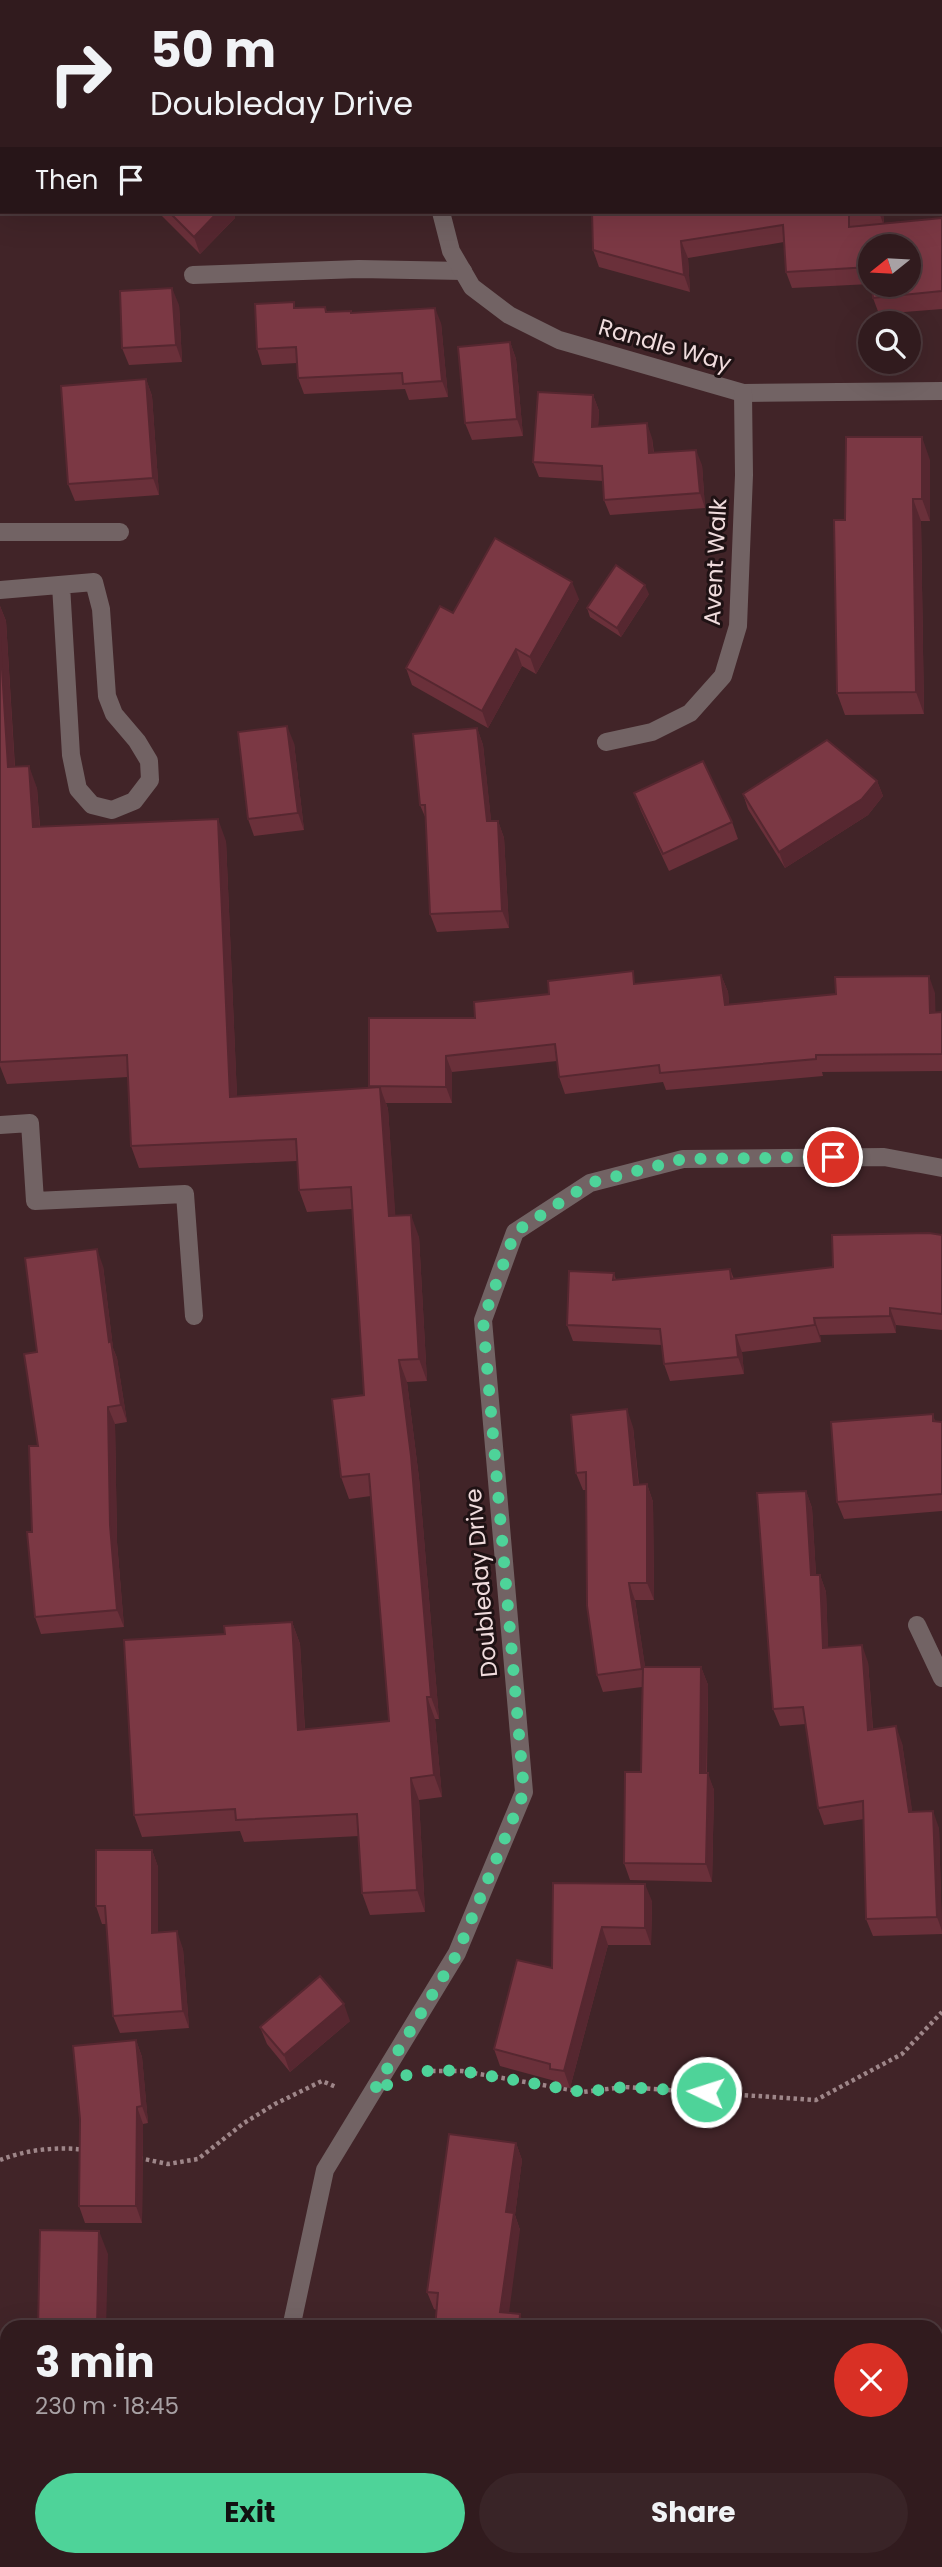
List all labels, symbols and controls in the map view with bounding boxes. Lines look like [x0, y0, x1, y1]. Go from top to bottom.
text: 50 m [150, 16, 276, 84]
icon: right [35, 28, 126, 119]
text: Doubleday Drive [150, 81, 413, 126]
icon: arrive [112, 161, 150, 199]
text: Then [35, 162, 98, 198]
north arrow [858, 234, 920, 298]
map controls [858, 234, 921, 374]
street label: Randle Way [595, 311, 735, 379]
button: search [858, 311, 921, 374]
street label: Avent Walk [696, 497, 734, 626]
pin [803, 1127, 863, 1187]
icon: arrive [814, 1138, 852, 1176]
street label: Doubleday Drive [457, 1487, 505, 1679]
position arrow [669, 2055, 743, 2129]
text: 3 min [35, 2333, 155, 2392]
button: close [834, 2343, 908, 2417]
text: 230 m · 18:45 [35, 2390, 179, 2422]
button: Exit [35, 2473, 465, 2553]
button: Share [479, 2473, 908, 2553]

